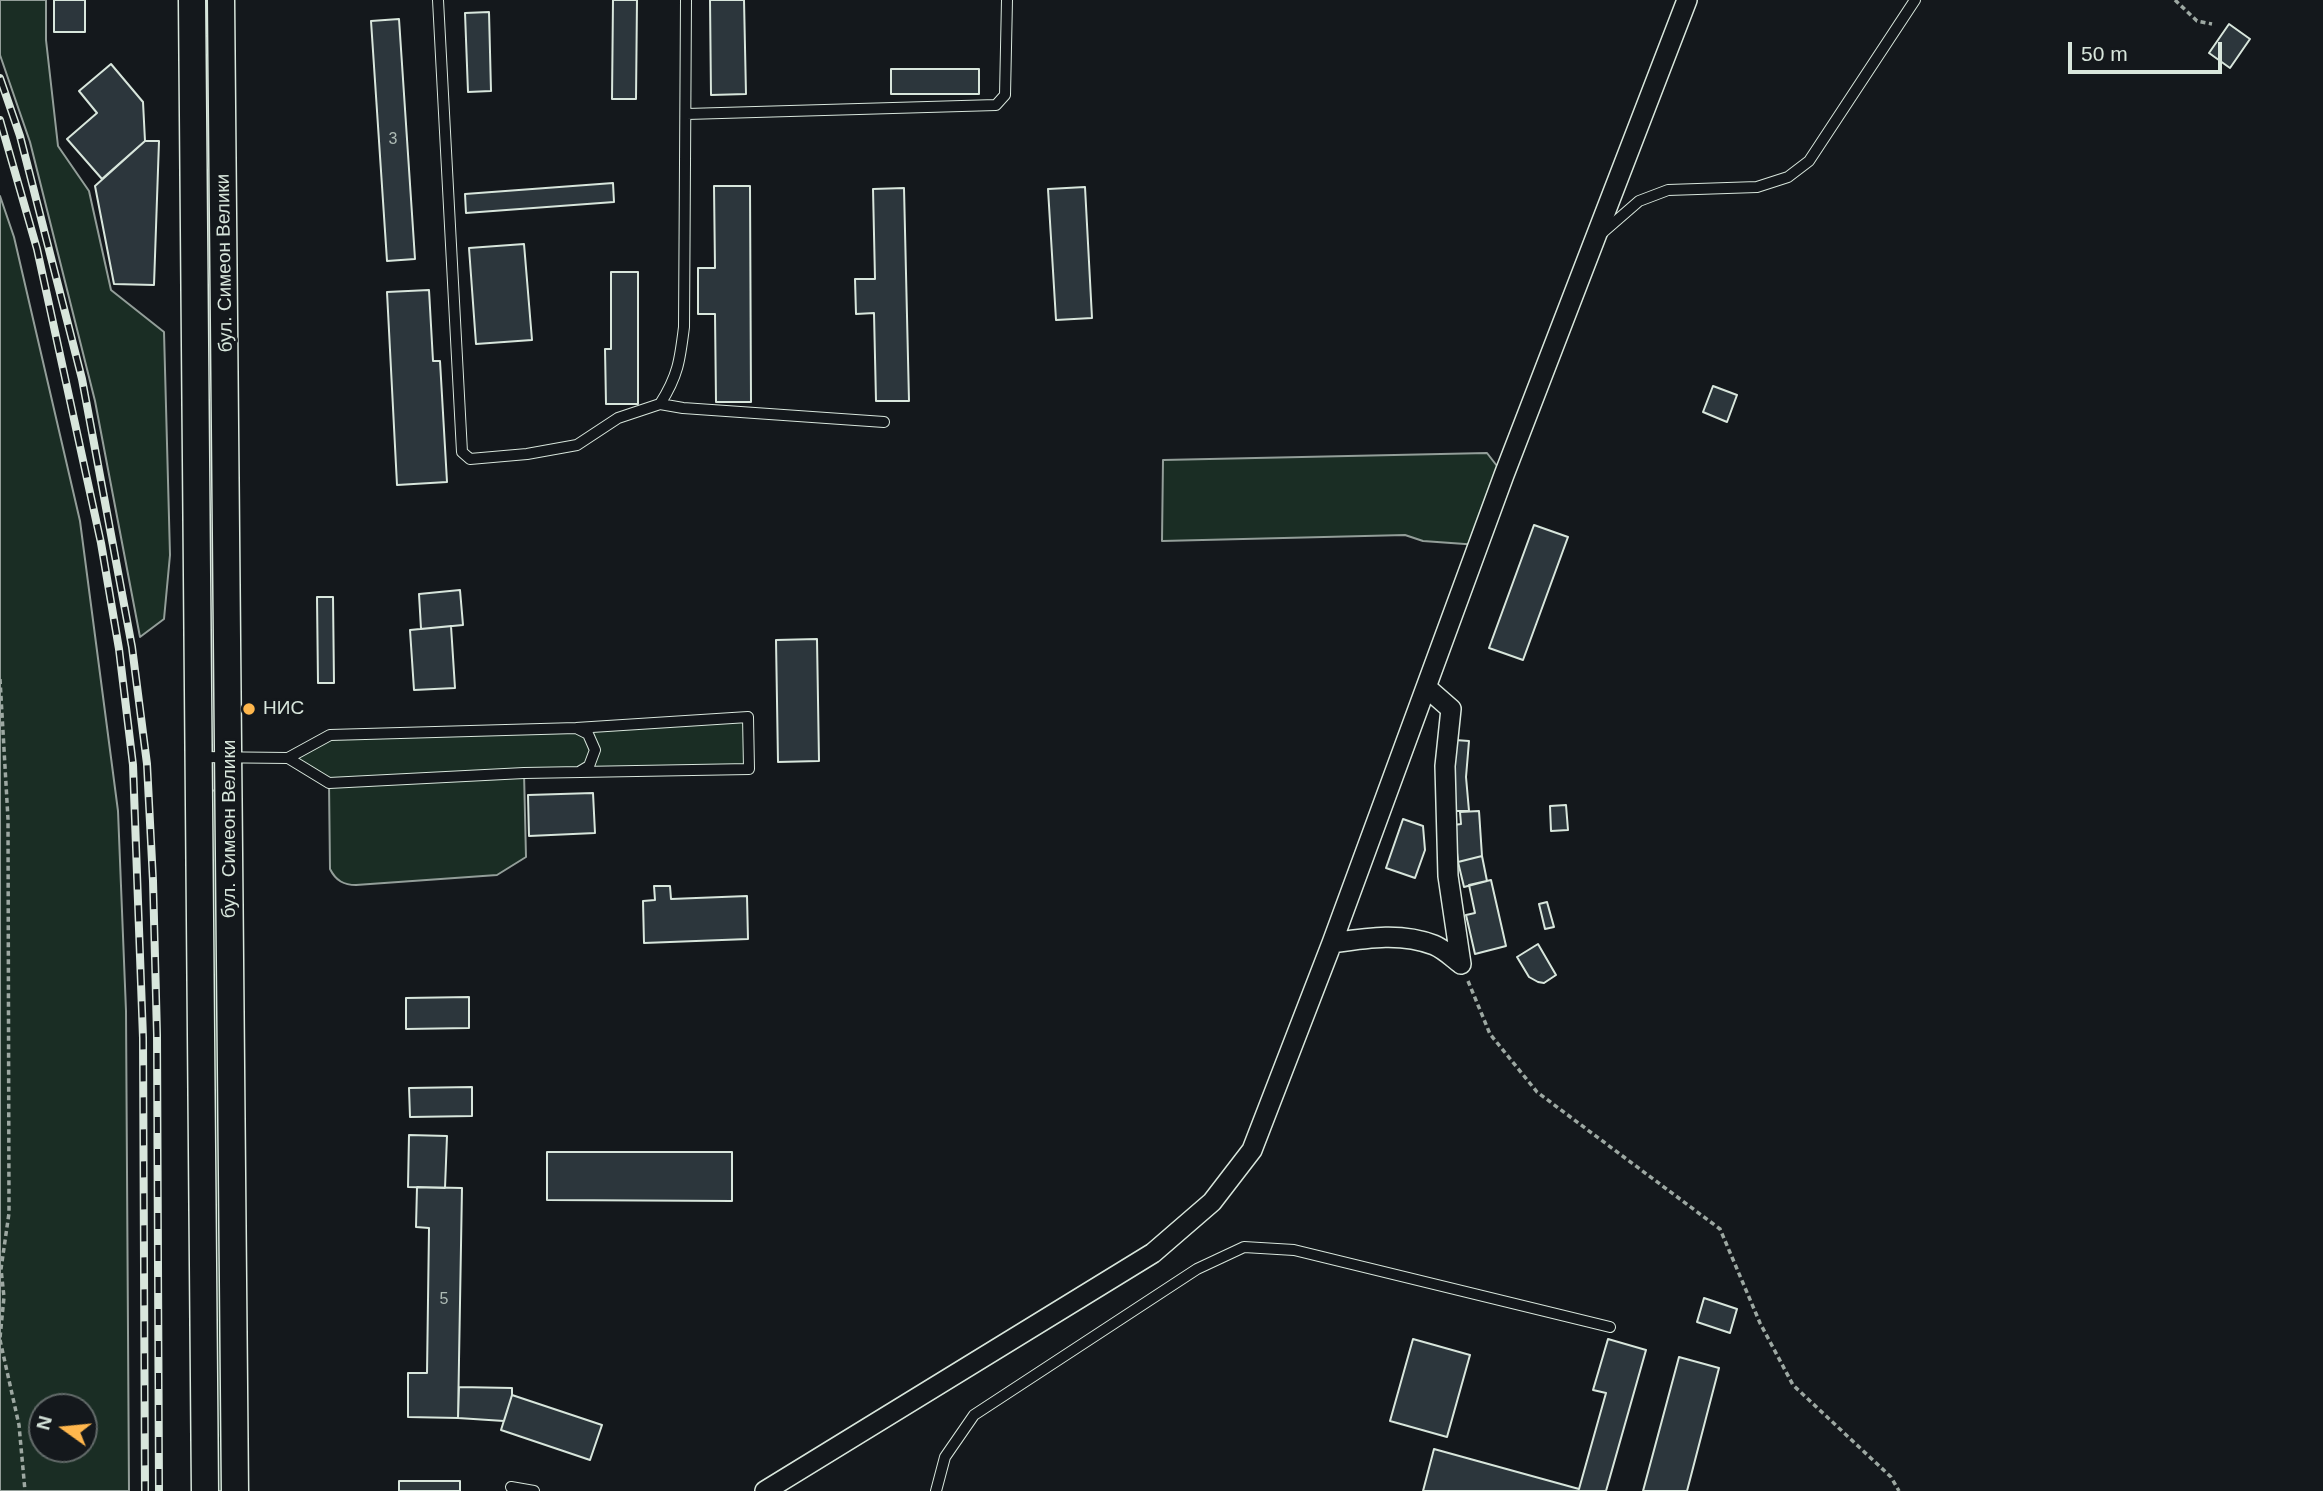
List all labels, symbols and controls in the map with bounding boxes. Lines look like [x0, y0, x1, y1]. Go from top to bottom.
scale bar [2071, 28, 2225, 72]
text: 50 m [2081, 42, 2128, 65]
house number: 3 [389, 130, 397, 150]
street label: бул. Симеон Велики [212, 173, 238, 353]
place label: НИС [263, 698, 304, 720]
marker: НИС [241, 701, 257, 717]
street label: бул. Симеон Велики [219, 740, 241, 918]
house number: 5 [440, 1290, 448, 1310]
north arrow [28, 1393, 98, 1463]
text: N [32, 1414, 56, 1432]

